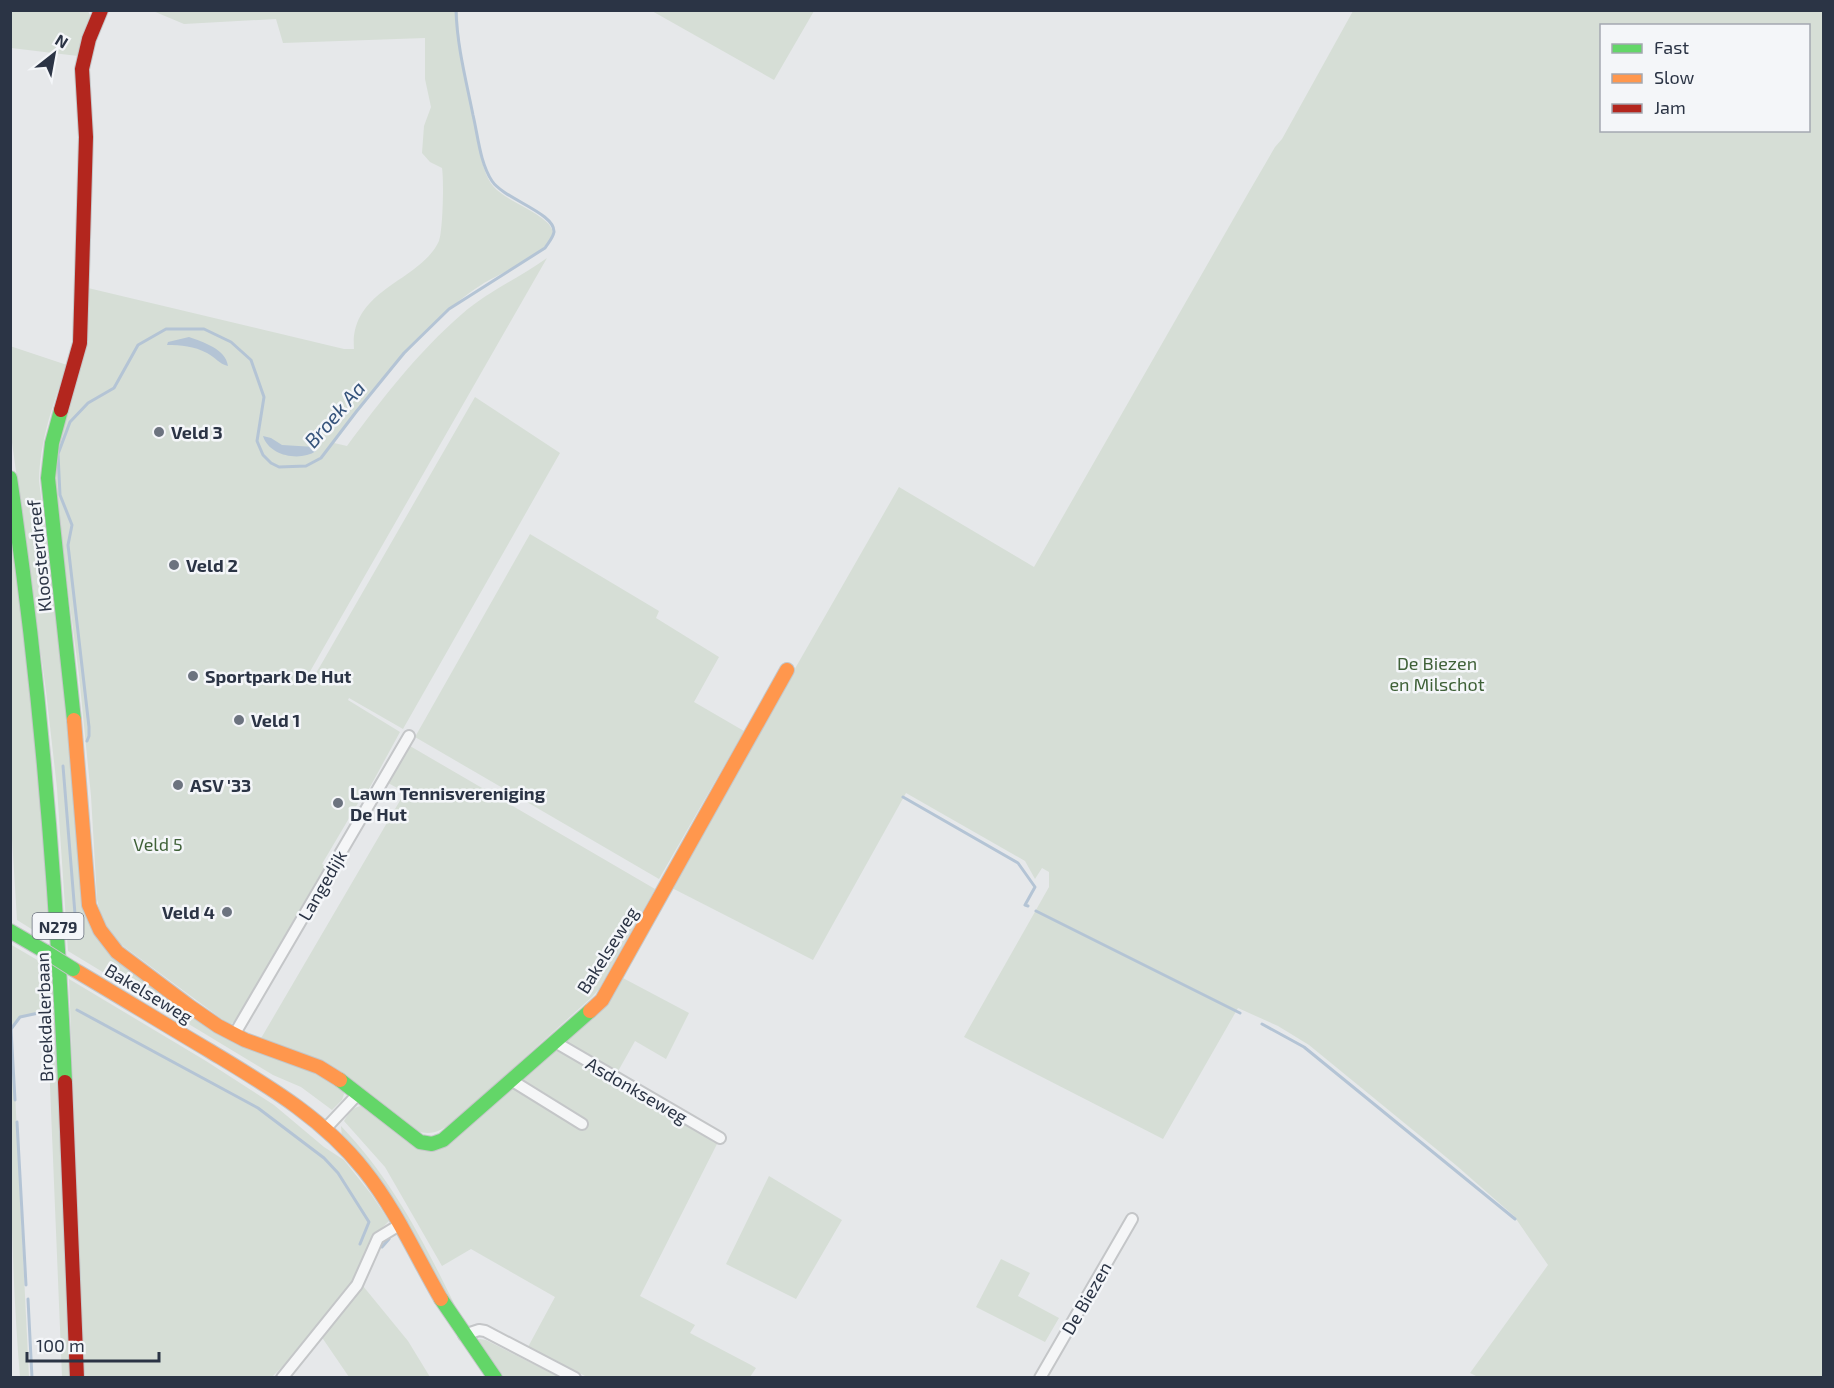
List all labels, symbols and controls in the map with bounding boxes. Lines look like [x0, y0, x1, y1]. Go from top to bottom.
north arrow [24, 24, 84, 84]
legend [1600, 24, 1810, 132]
text: N [52, 30, 72, 52]
text: Fast [1654, 36, 1689, 58]
text: Slow [1654, 66, 1695, 88]
text: Jam [1654, 96, 1686, 118]
water label: Broek Aa [299, 376, 369, 452]
place label: Veld 3 [171, 421, 223, 443]
marker: Veld 3 [152, 425, 166, 439]
street label: Kloosterdreef [22, 498, 56, 613]
place label: Veld 2 [186, 554, 238, 576]
marker: Veld 2 [167, 558, 181, 572]
park label: De Biezen en Milschot [1389, 652, 1485, 695]
place label: Sportpark De Hut [205, 665, 352, 687]
marker: Sportpark De Hut [186, 669, 200, 683]
place label: Veld 1 [251, 709, 300, 731]
marker: Veld 1 [232, 713, 246, 727]
place label: ASV '33 [190, 774, 251, 796]
marker: ASV '33 [171, 778, 185, 792]
place label: Lawn Tennisvereniging De Hut [350, 782, 546, 825]
marker: Lawn Tennisvereniging De Hut [331, 796, 345, 810]
park label: Veld 5 [133, 833, 183, 855]
street label: Langedijk [293, 846, 351, 924]
place label: Veld 4 [162, 901, 215, 923]
street label: Bakelseweg [572, 903, 642, 997]
marker: Veld 4 [220, 905, 234, 919]
road number: N279 [32, 913, 84, 939]
street label: Broekdalerbaan [31, 952, 57, 1082]
street label: Bakelseweg [101, 958, 197, 1028]
street label: Asdonkseweg [582, 1052, 692, 1128]
street label: De Biezen [1056, 1258, 1116, 1338]
scale bar [27, 1325, 159, 1363]
text: 100 m [36, 1334, 85, 1356]

